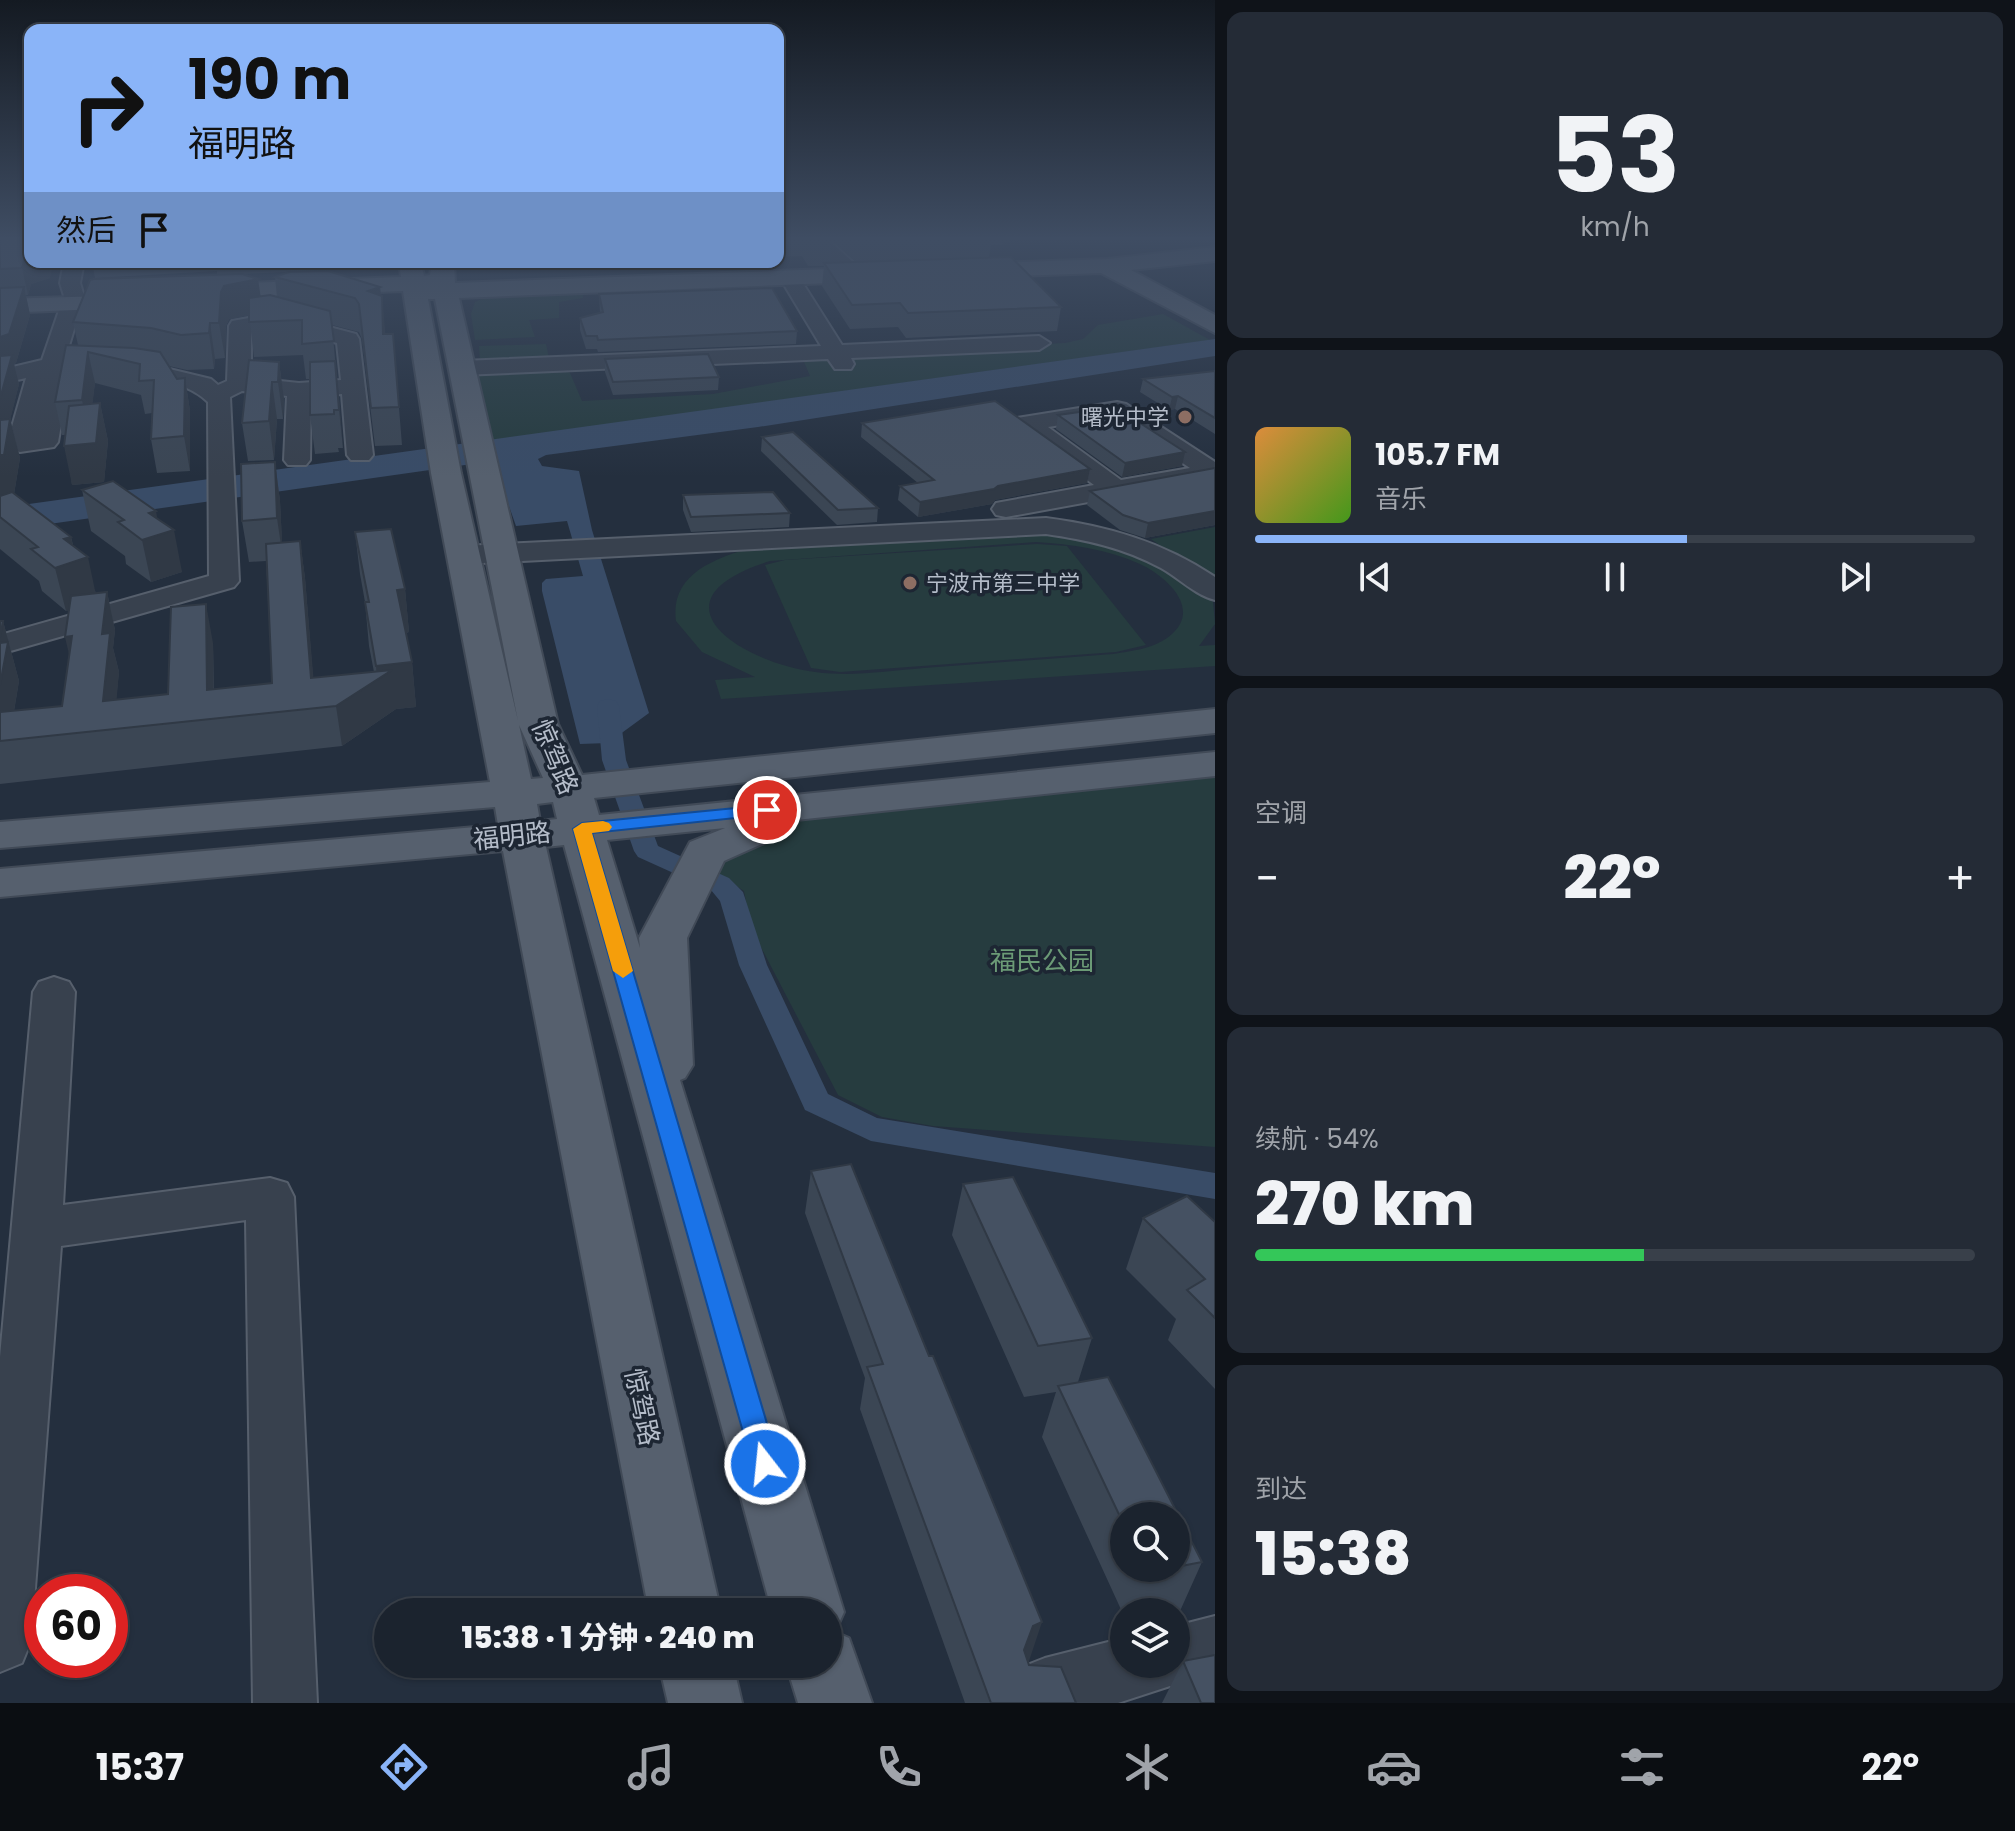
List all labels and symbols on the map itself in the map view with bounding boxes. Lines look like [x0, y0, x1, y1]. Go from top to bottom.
place label: 曙光中学 [1081, 402, 1169, 433]
marker: 曙光中学 [1176, 408, 1194, 426]
place label: 宁波市第三中学 [926, 568, 1080, 599]
marker: 宁波市第三中学 [901, 574, 919, 592]
street label: 惊驾路 [523, 714, 587, 800]
pin [733, 776, 801, 844]
street label: 福明路 [471, 814, 553, 858]
park label: 福民公园 [990, 943, 1094, 979]
street label: 惊驾路 [616, 1365, 668, 1449]
position arrow [723, 1422, 807, 1506]
speed limit sign: 60 [24, 1574, 128, 1678]

